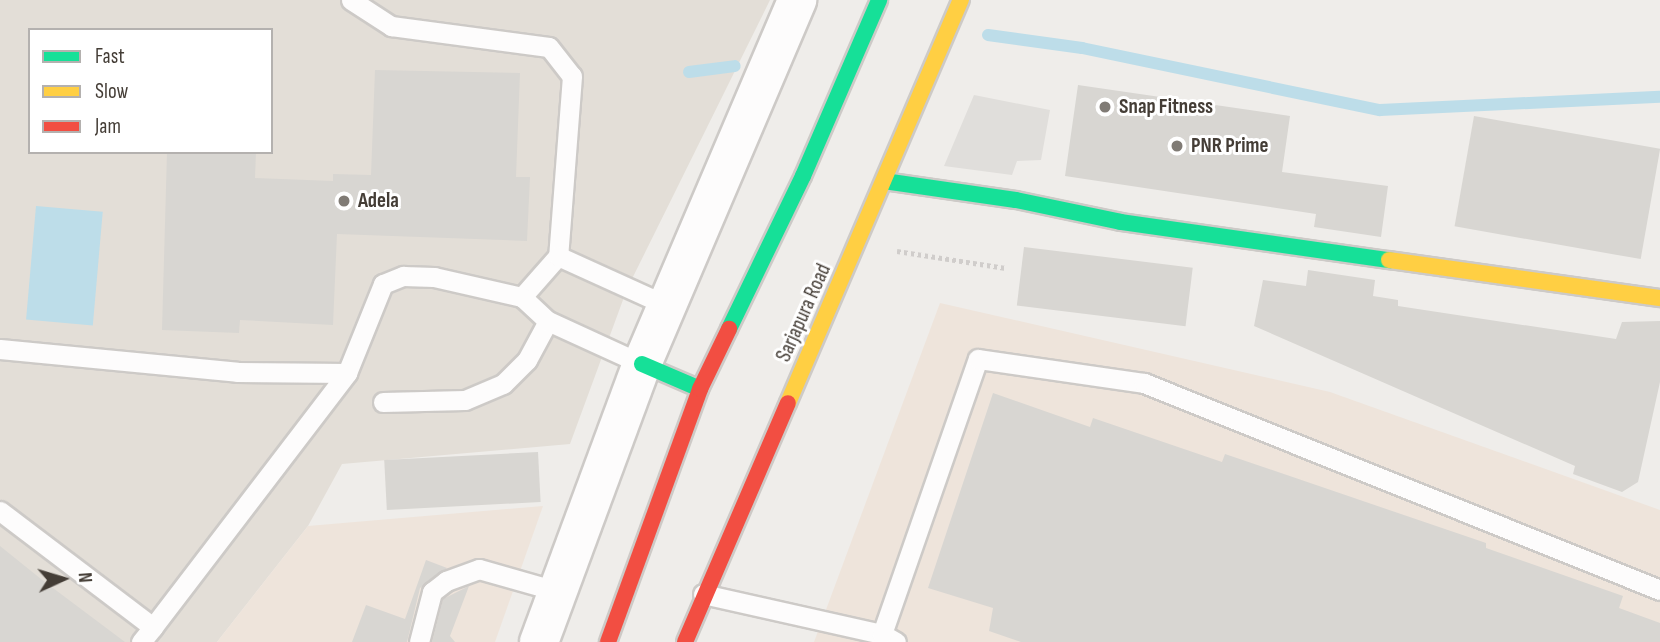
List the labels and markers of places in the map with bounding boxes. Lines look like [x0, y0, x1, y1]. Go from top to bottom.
place label: Snap Fitness [1119, 94, 1213, 120]
marker: Snap Fitness [1097, 99, 1113, 115]
place label: PNR Prime [1191, 133, 1268, 159]
marker: PNR Prime [1169, 138, 1185, 154]
place label: Adela [358, 188, 399, 214]
marker: Adela [336, 193, 352, 209]

